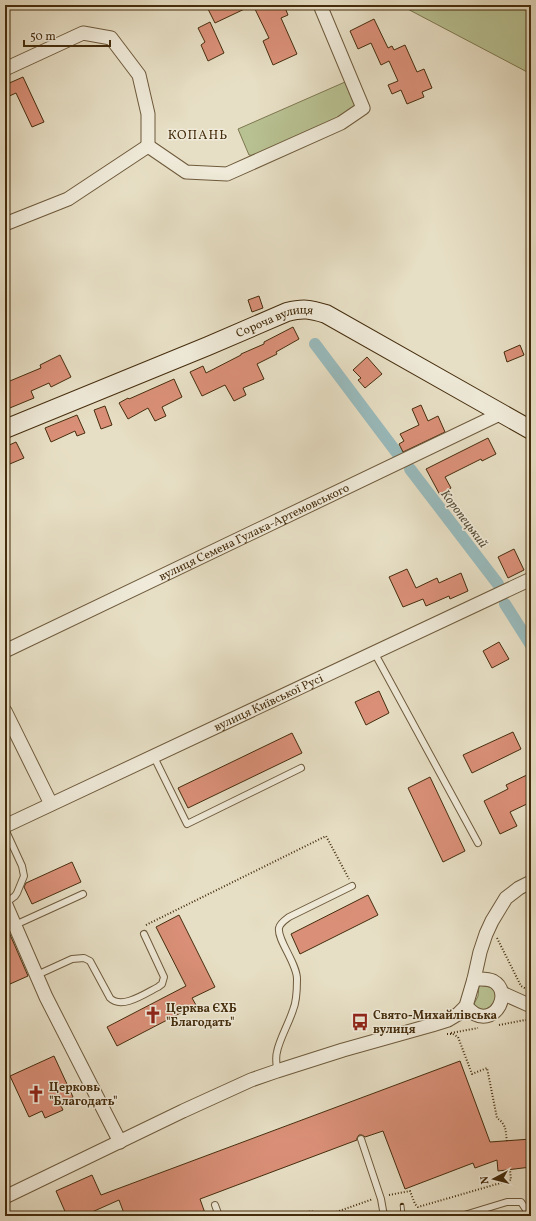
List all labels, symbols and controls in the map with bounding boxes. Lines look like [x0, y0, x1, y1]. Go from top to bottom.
scale bar [24, 22, 110, 48]
text: 50 m [30, 29, 56, 45]
district label: КОПАНЬ [168, 127, 228, 145]
street label: Сороча вулиця [234, 303, 314, 342]
street label: вулиця Семена Гулака-Артемовського [156, 480, 352, 585]
water label: Коропецький [435, 486, 492, 552]
street label: вулиця Київської Русі [212, 670, 326, 736]
place label: Церква ЄХБ "Благодать" [166, 1001, 237, 1031]
church icon: Церква ЄХБ "Благодать" [143, 1005, 163, 1025]
place label: Свято-Михайлівська вулиця [373, 1008, 498, 1038]
bus stop icon: Свято-Михайлівська вулиця [350, 1012, 370, 1032]
place label: Церковь "Благодать" [49, 1080, 118, 1110]
church icon: Церковь "Благодать" [26, 1084, 46, 1104]
north arrow [474, 1159, 514, 1199]
text: N [478, 1175, 493, 1185]

